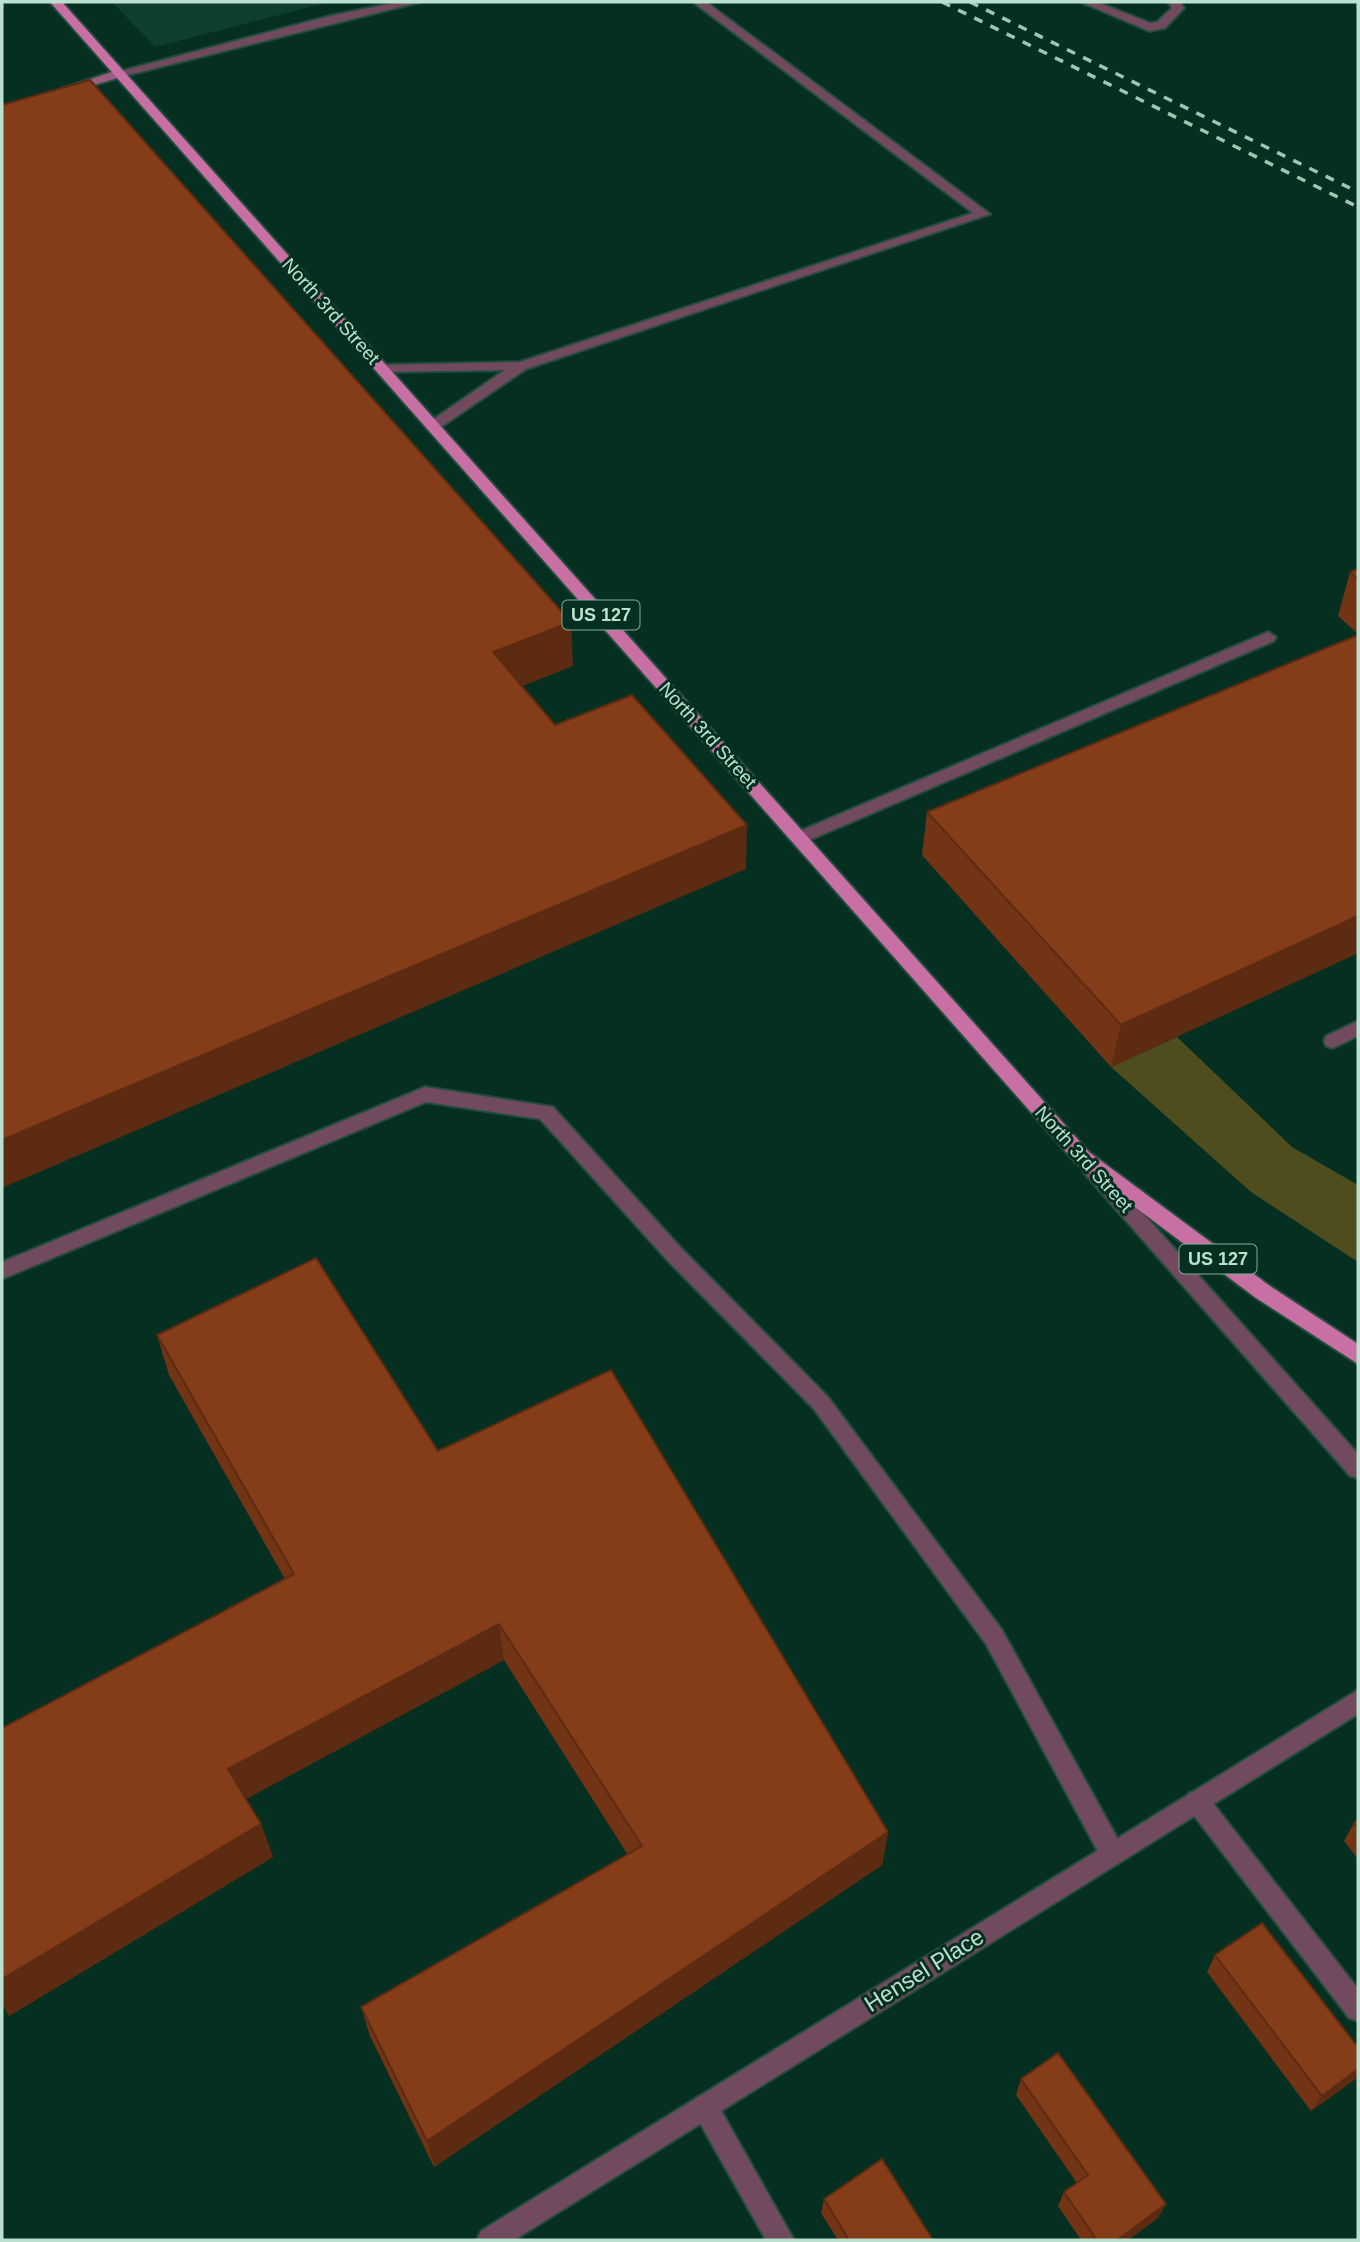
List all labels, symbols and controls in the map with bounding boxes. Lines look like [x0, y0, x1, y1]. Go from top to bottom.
street label: North 3rd Street [278, 254, 385, 369]
road number: US 127 [562, 600, 640, 630]
street label: North 3rd Street [655, 678, 762, 793]
street label: North 3rd Street [1031, 1102, 1138, 1217]
road number: US 127 [1180, 1244, 1256, 1274]
street label: Hensel Place [860, 1923, 988, 2017]

